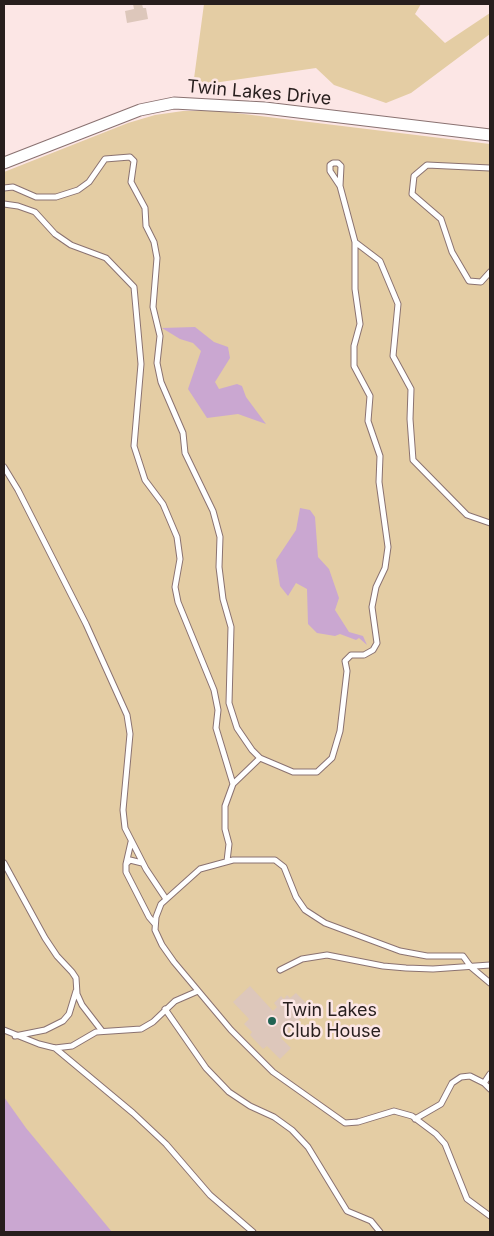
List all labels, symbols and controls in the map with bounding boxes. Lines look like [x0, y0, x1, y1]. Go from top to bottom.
street label: Twin Lakes Drive [186, 76, 332, 110]
place label: Twin Lakes Club House [282, 1000, 381, 1042]
marker: Twin Lakes Club House [266, 1015, 278, 1027]

